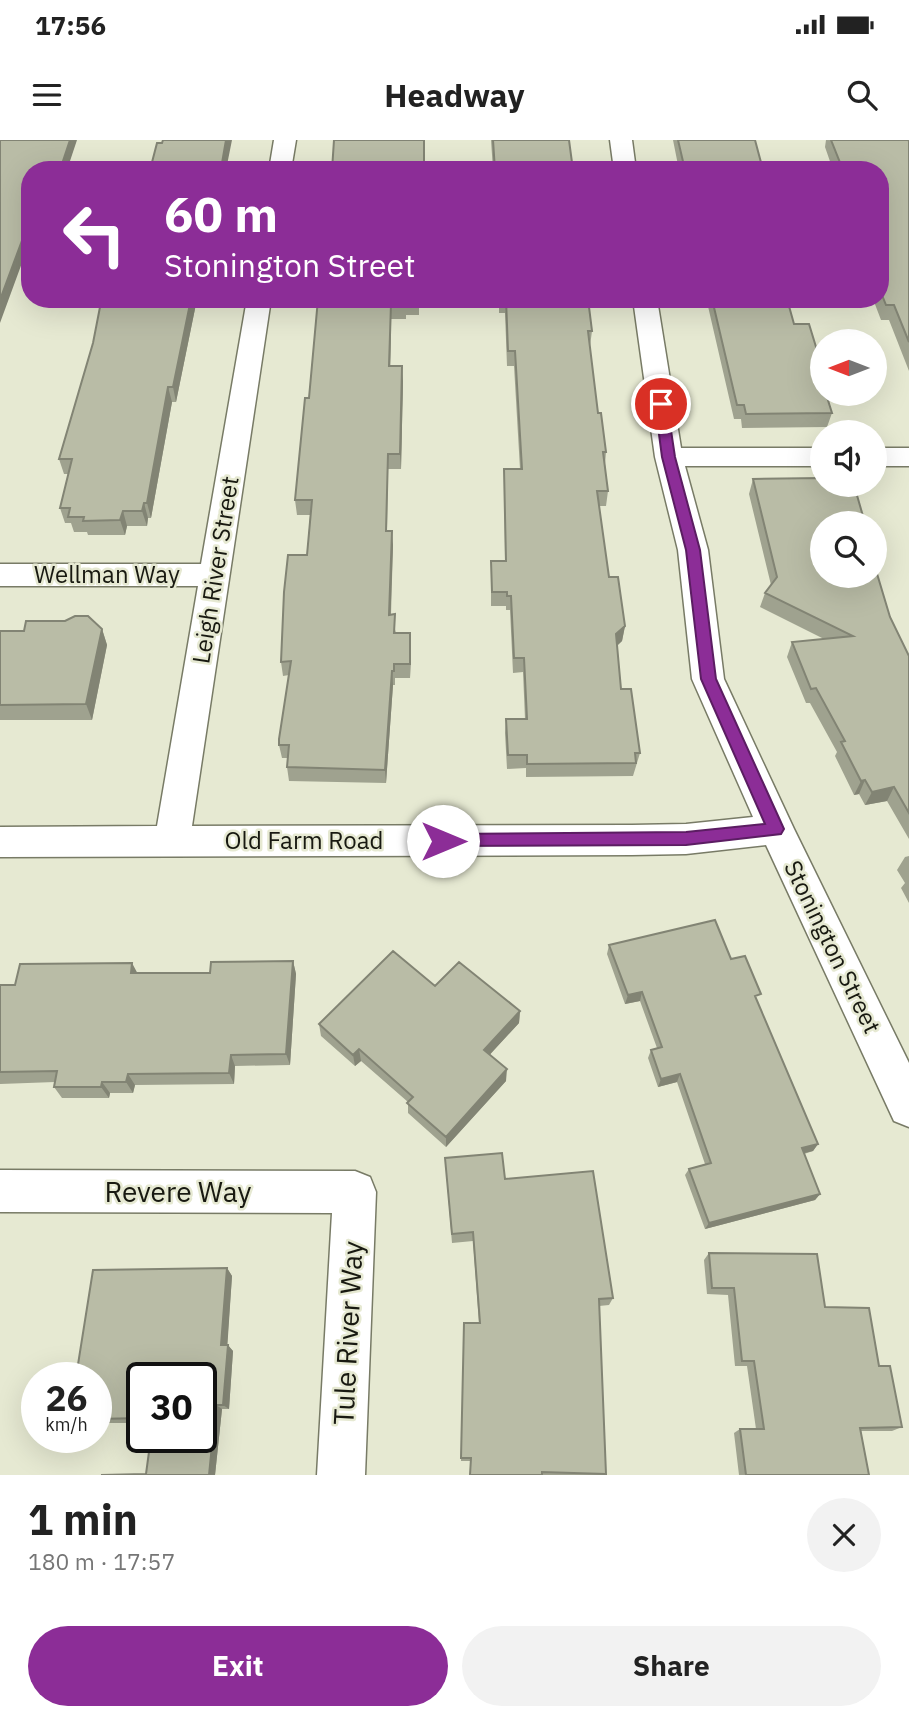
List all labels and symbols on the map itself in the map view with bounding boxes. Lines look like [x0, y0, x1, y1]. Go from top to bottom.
north arrow [810, 329, 887, 406]
pin [631, 374, 691, 434]
street label: Leigh River Street [184, 474, 246, 666]
street label: Wellman Way [34, 558, 180, 590]
position arrow [406, 804, 480, 878]
street label: Old Farm Road [225, 824, 383, 856]
street label: Stonington Street [777, 855, 889, 1038]
street label: Revere Way [104, 1173, 252, 1210]
street label: Tule River Way [324, 1240, 371, 1426]
speed limit sign: 30 [126, 1362, 217, 1453]

